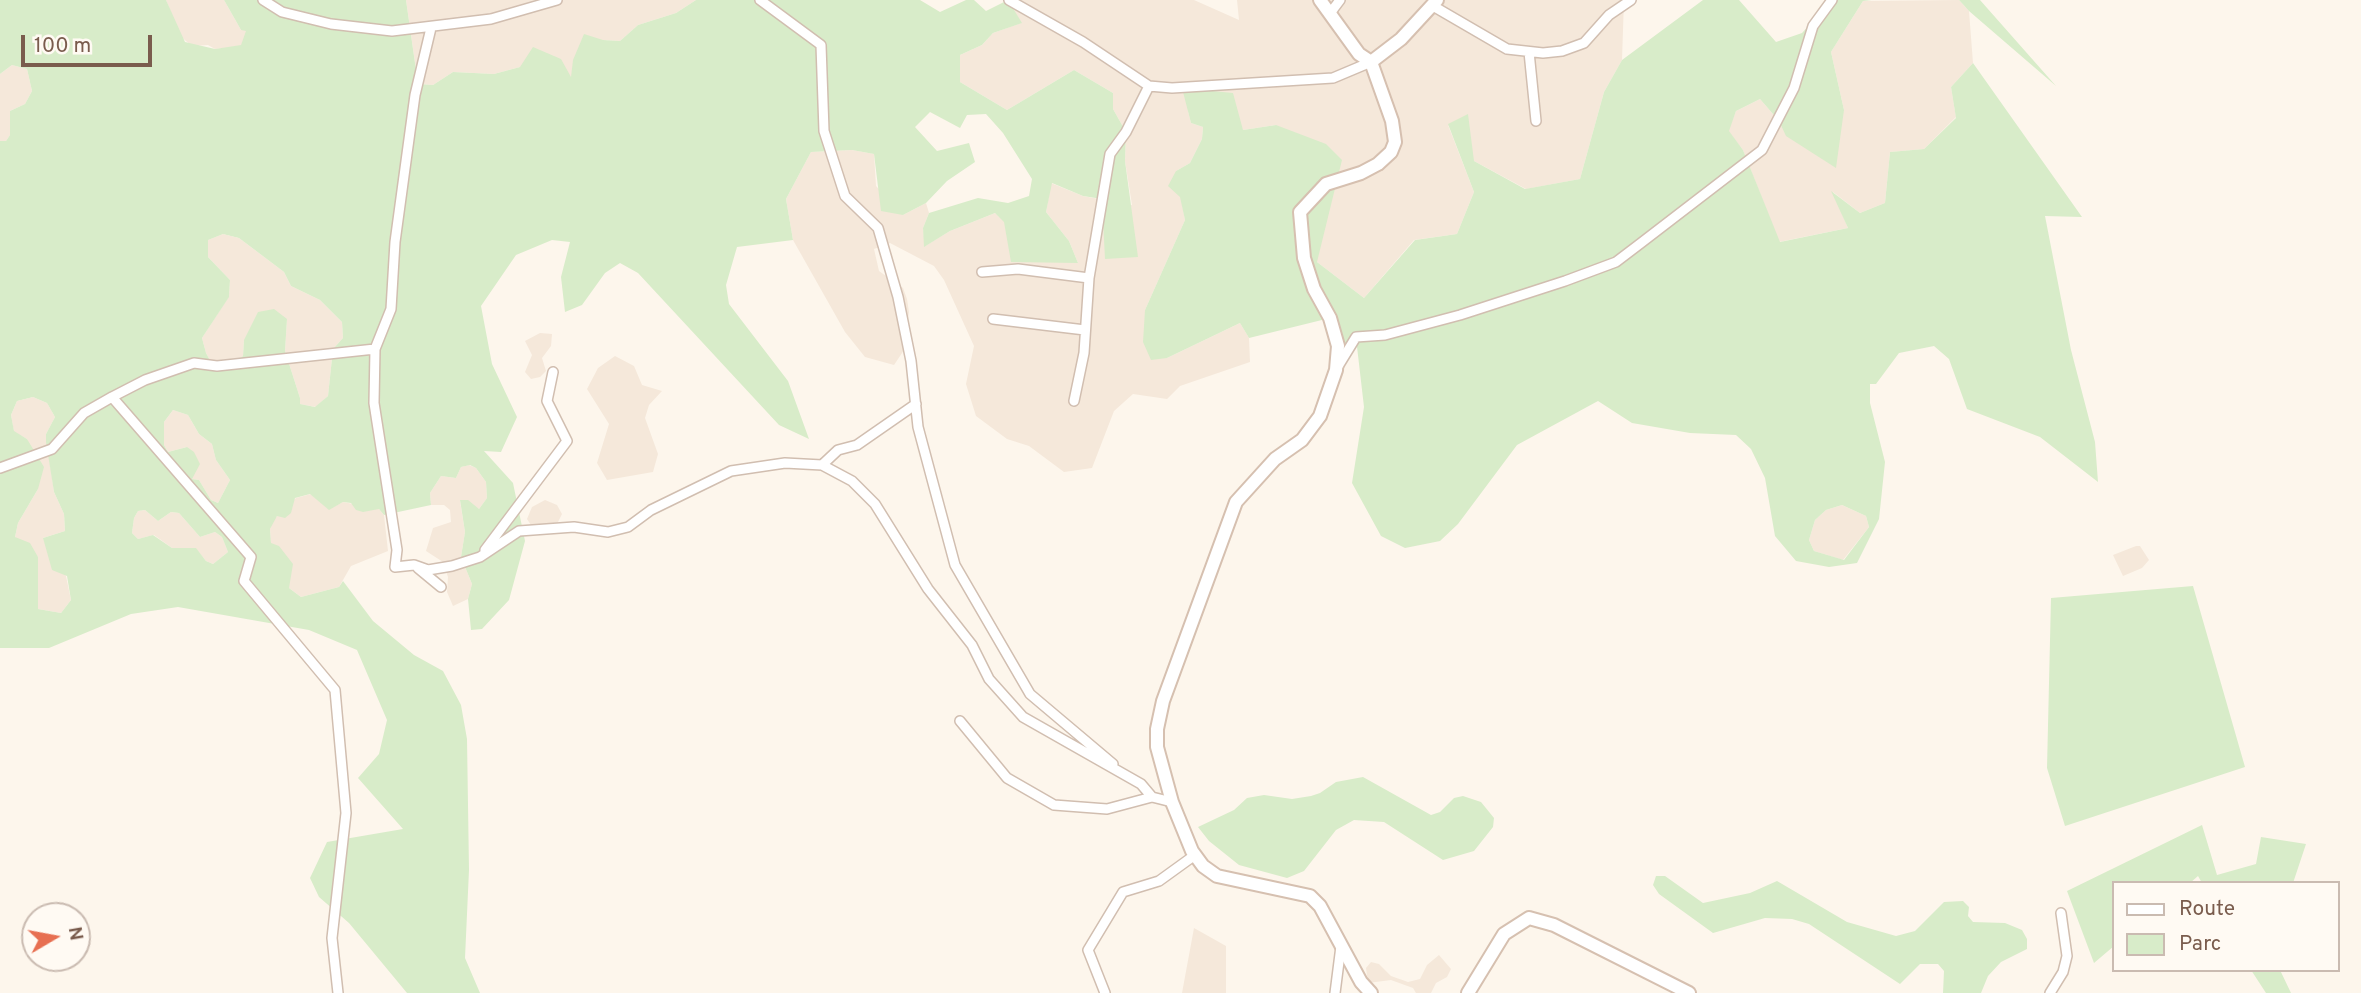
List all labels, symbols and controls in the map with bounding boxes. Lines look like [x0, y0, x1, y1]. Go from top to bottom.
scale bar [24, 21, 156, 65]
text: 100 m [34, 33, 91, 60]
legend [2112, 881, 2340, 972]
text: Route [2179, 896, 2235, 923]
north arrow [21, 902, 91, 972]
text: N [62, 925, 88, 943]
text: Parc [2179, 931, 2221, 958]

